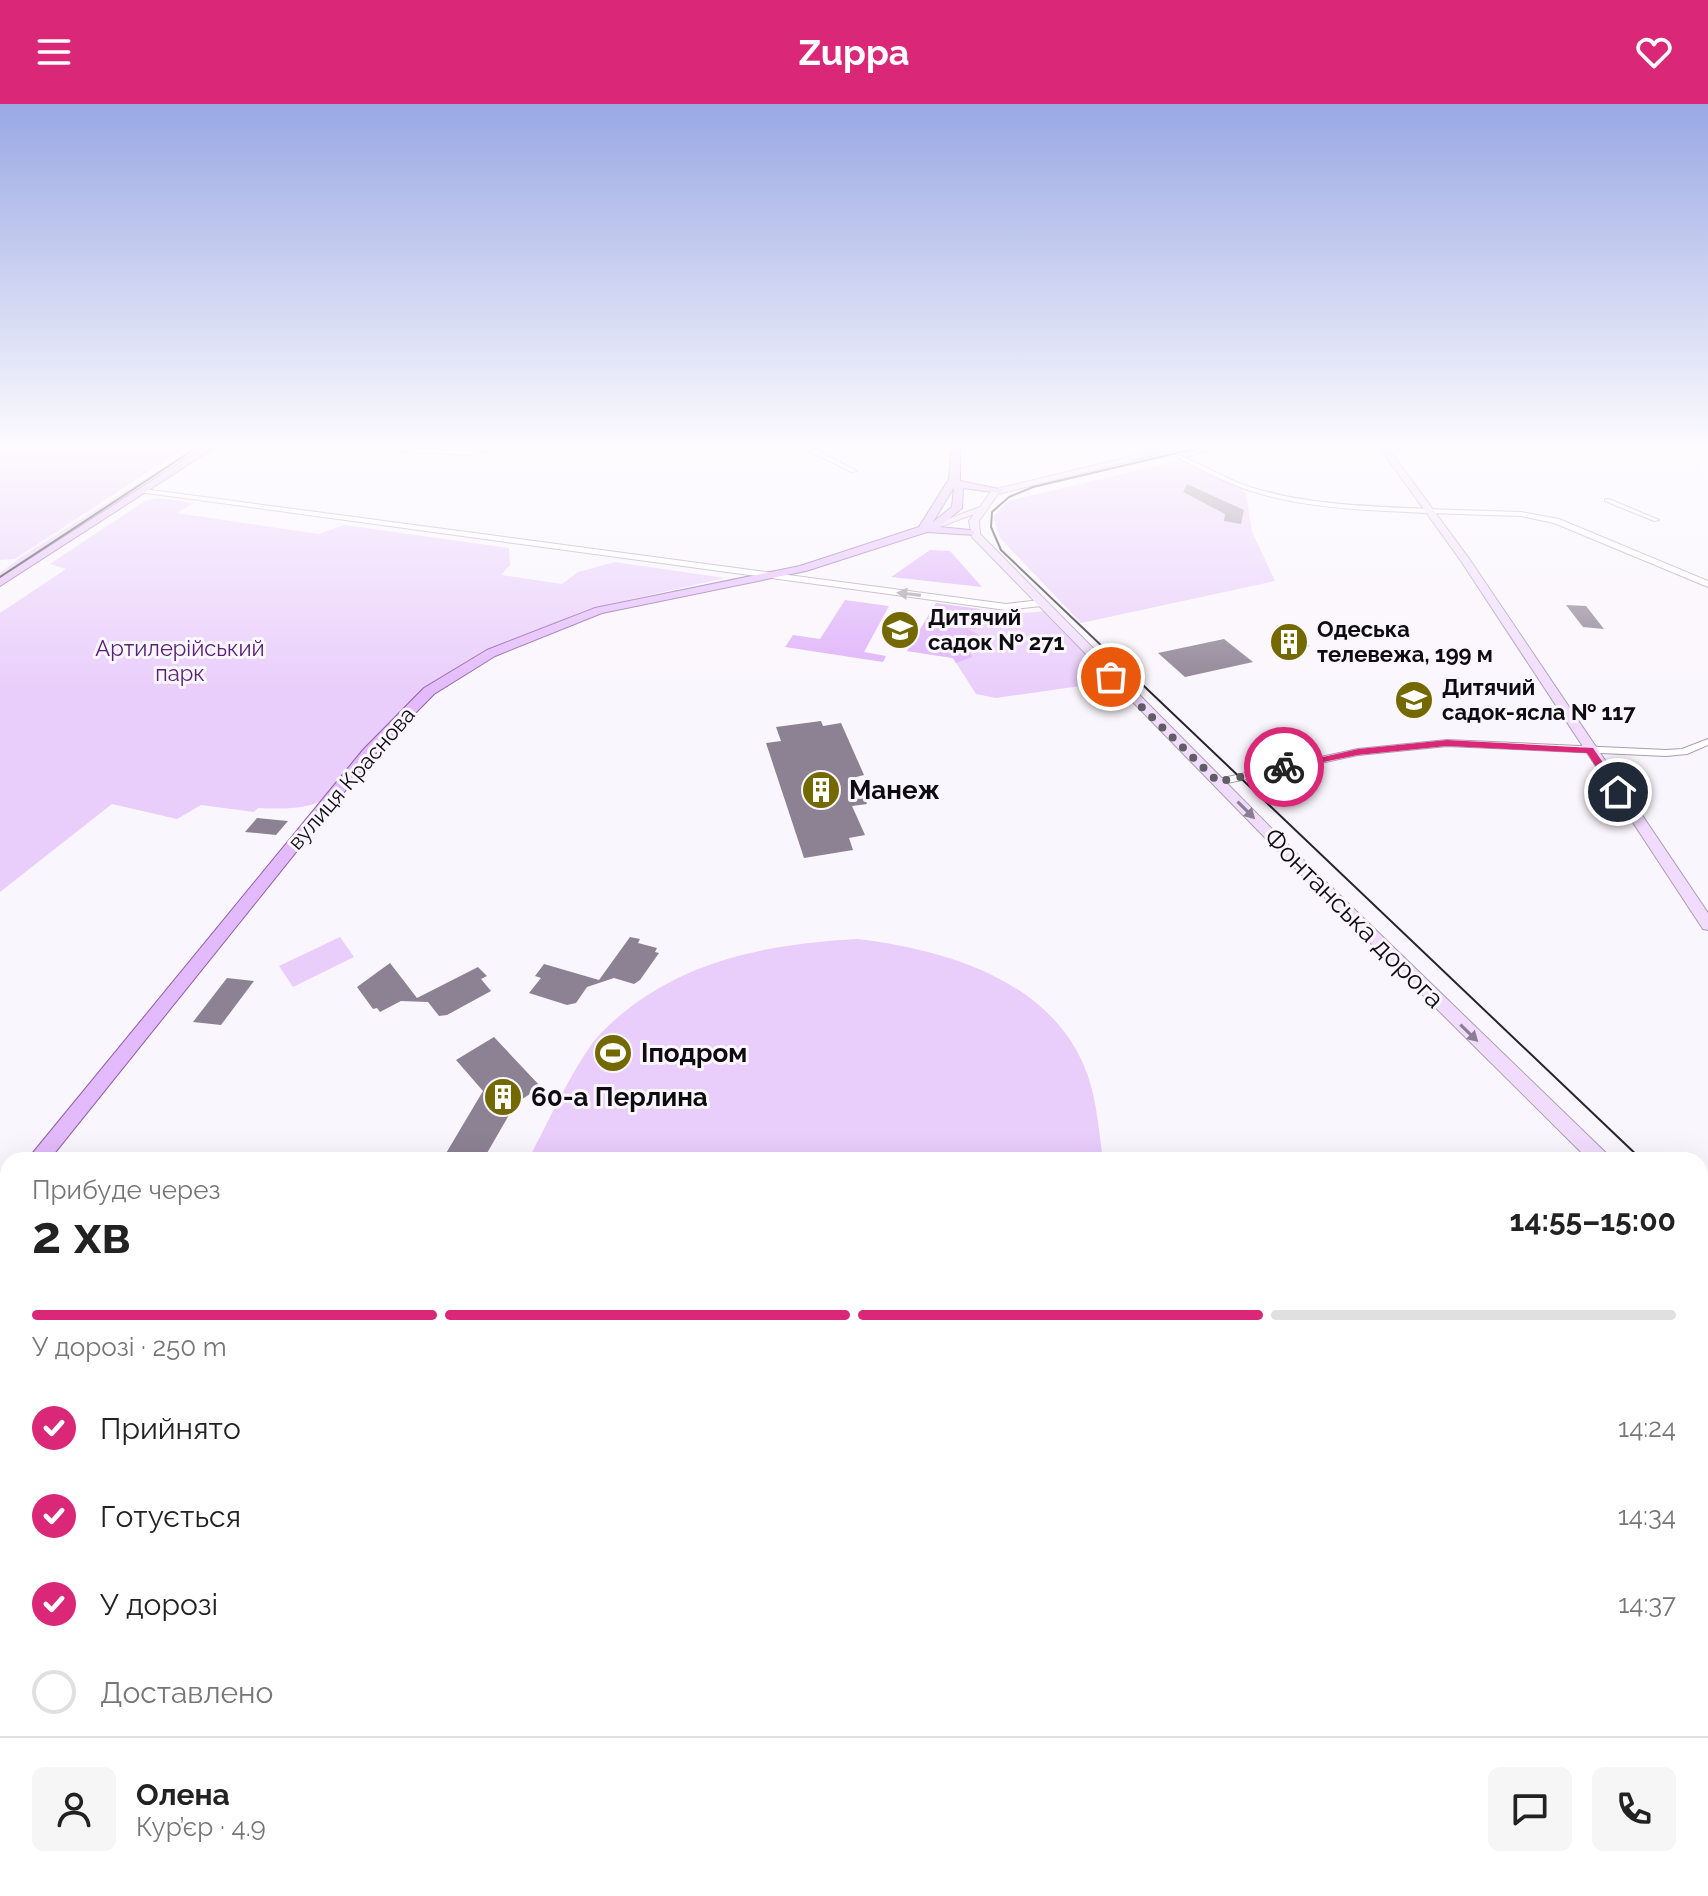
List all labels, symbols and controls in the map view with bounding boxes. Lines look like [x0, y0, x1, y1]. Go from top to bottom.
icon: menu [32, 30, 76, 74]
icon: heart [1632, 30, 1676, 74]
text: Zuppa [799, 31, 909, 73]
one-way arrow [896, 588, 921, 601]
place label: Дитячий садок № 271 [928, 604, 1065, 655]
school or university icon: Дитячий садок № 271 [879, 609, 921, 651]
place label: Одеська телевежа, 199 м [1317, 616, 1493, 667]
building icon: Одеська телевежа, 199 м [1268, 621, 1310, 663]
park label: Артилерійський парк [95, 635, 265, 686]
pin [1077, 643, 1145, 711]
icon: bag [1089, 655, 1133, 699]
place label: Дитячий садок-ясла № 117 [1442, 674, 1636, 725]
school or university icon: Дитячий садок-ясла № 117 [1393, 679, 1435, 721]
street label: вулиця Краснова [282, 701, 420, 855]
courier [1244, 727, 1324, 807]
icon: bike [1262, 745, 1306, 789]
pin [1584, 758, 1652, 826]
building icon: Манеж [800, 769, 842, 811]
icon: home [1596, 770, 1640, 814]
place label: Манеж [849, 775, 940, 805]
one-way arrow [1236, 800, 1255, 818]
street label: Фонтанська дорога [1258, 822, 1450, 1014]
one-way arrow [1459, 1023, 1478, 1042]
sports icon: Іподром [592, 1032, 634, 1074]
place label: Іподром [641, 1038, 747, 1068]
building icon: 60-а Перлина [482, 1076, 524, 1118]
place label: 60-а Перлина [531, 1082, 708, 1112]
text: Прибуде через [32, 1175, 220, 1205]
text: 14:55–15:00 [1510, 1203, 1676, 1238]
text: 2 хв [32, 1204, 131, 1265]
text: У дорозі · 250 m [32, 1332, 227, 1362]
icon: check [32, 1406, 76, 1450]
text: Прийнято [100, 1411, 241, 1446]
text: 14:24 [1618, 1413, 1676, 1443]
icon: check [32, 1494, 76, 1538]
text: Готується [100, 1499, 241, 1534]
text: 14:34 [1618, 1501, 1676, 1531]
icon: check [32, 1582, 76, 1626]
text: У дорозі [100, 1587, 218, 1622]
text: 14:37 [1618, 1589, 1676, 1619]
text: Доставлено [100, 1675, 273, 1710]
button: person [32, 1767, 116, 1851]
button: chat [1488, 1767, 1572, 1851]
button: phone [1592, 1767, 1676, 1851]
text: Олена [136, 1777, 230, 1812]
text: Кур’єр · 4.9 [136, 1812, 266, 1842]

